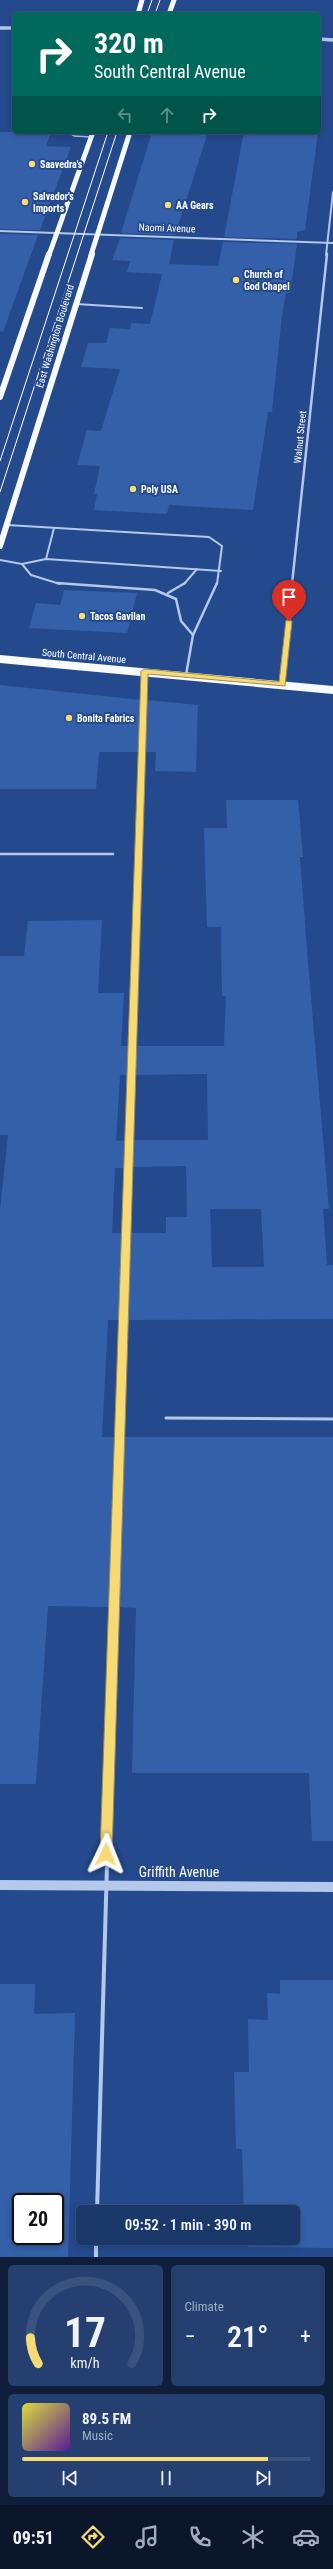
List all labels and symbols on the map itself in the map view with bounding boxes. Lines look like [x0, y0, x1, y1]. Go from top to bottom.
marker: Saavedra's [27, 159, 37, 169]
place label: Saavedra's [40, 159, 83, 170]
place label: Salvador's Imports [33, 191, 74, 214]
marker: Salvador's Imports [20, 197, 30, 207]
marker: AA Gears [163, 200, 173, 210]
place label: AA Gears [176, 200, 214, 211]
street label: Naomi Avenue [138, 222, 196, 235]
place label: Church of God Chapel [244, 269, 290, 292]
marker: Church of God Chapel [231, 275, 241, 285]
street label: East Washington Boulevard [34, 283, 76, 389]
street label: Walnut Street [292, 410, 308, 464]
marker: Poly USA [128, 484, 138, 494]
place label: Poly USA [141, 484, 178, 495]
pin [272, 580, 306, 621]
marker: Tacos Gavilan [77, 611, 87, 621]
place label: Tacos Gavilan [90, 611, 145, 622]
street label: South Central Avenue [42, 647, 127, 665]
marker: Bonita Fabrics [64, 713, 74, 723]
place label: Bonita Fabrics [77, 713, 135, 724]
position arrow [85, 1833, 127, 1875]
street label: Griffith Avenue [139, 1864, 220, 1880]
speed limit sign: 20 [12, 2193, 64, 2245]

